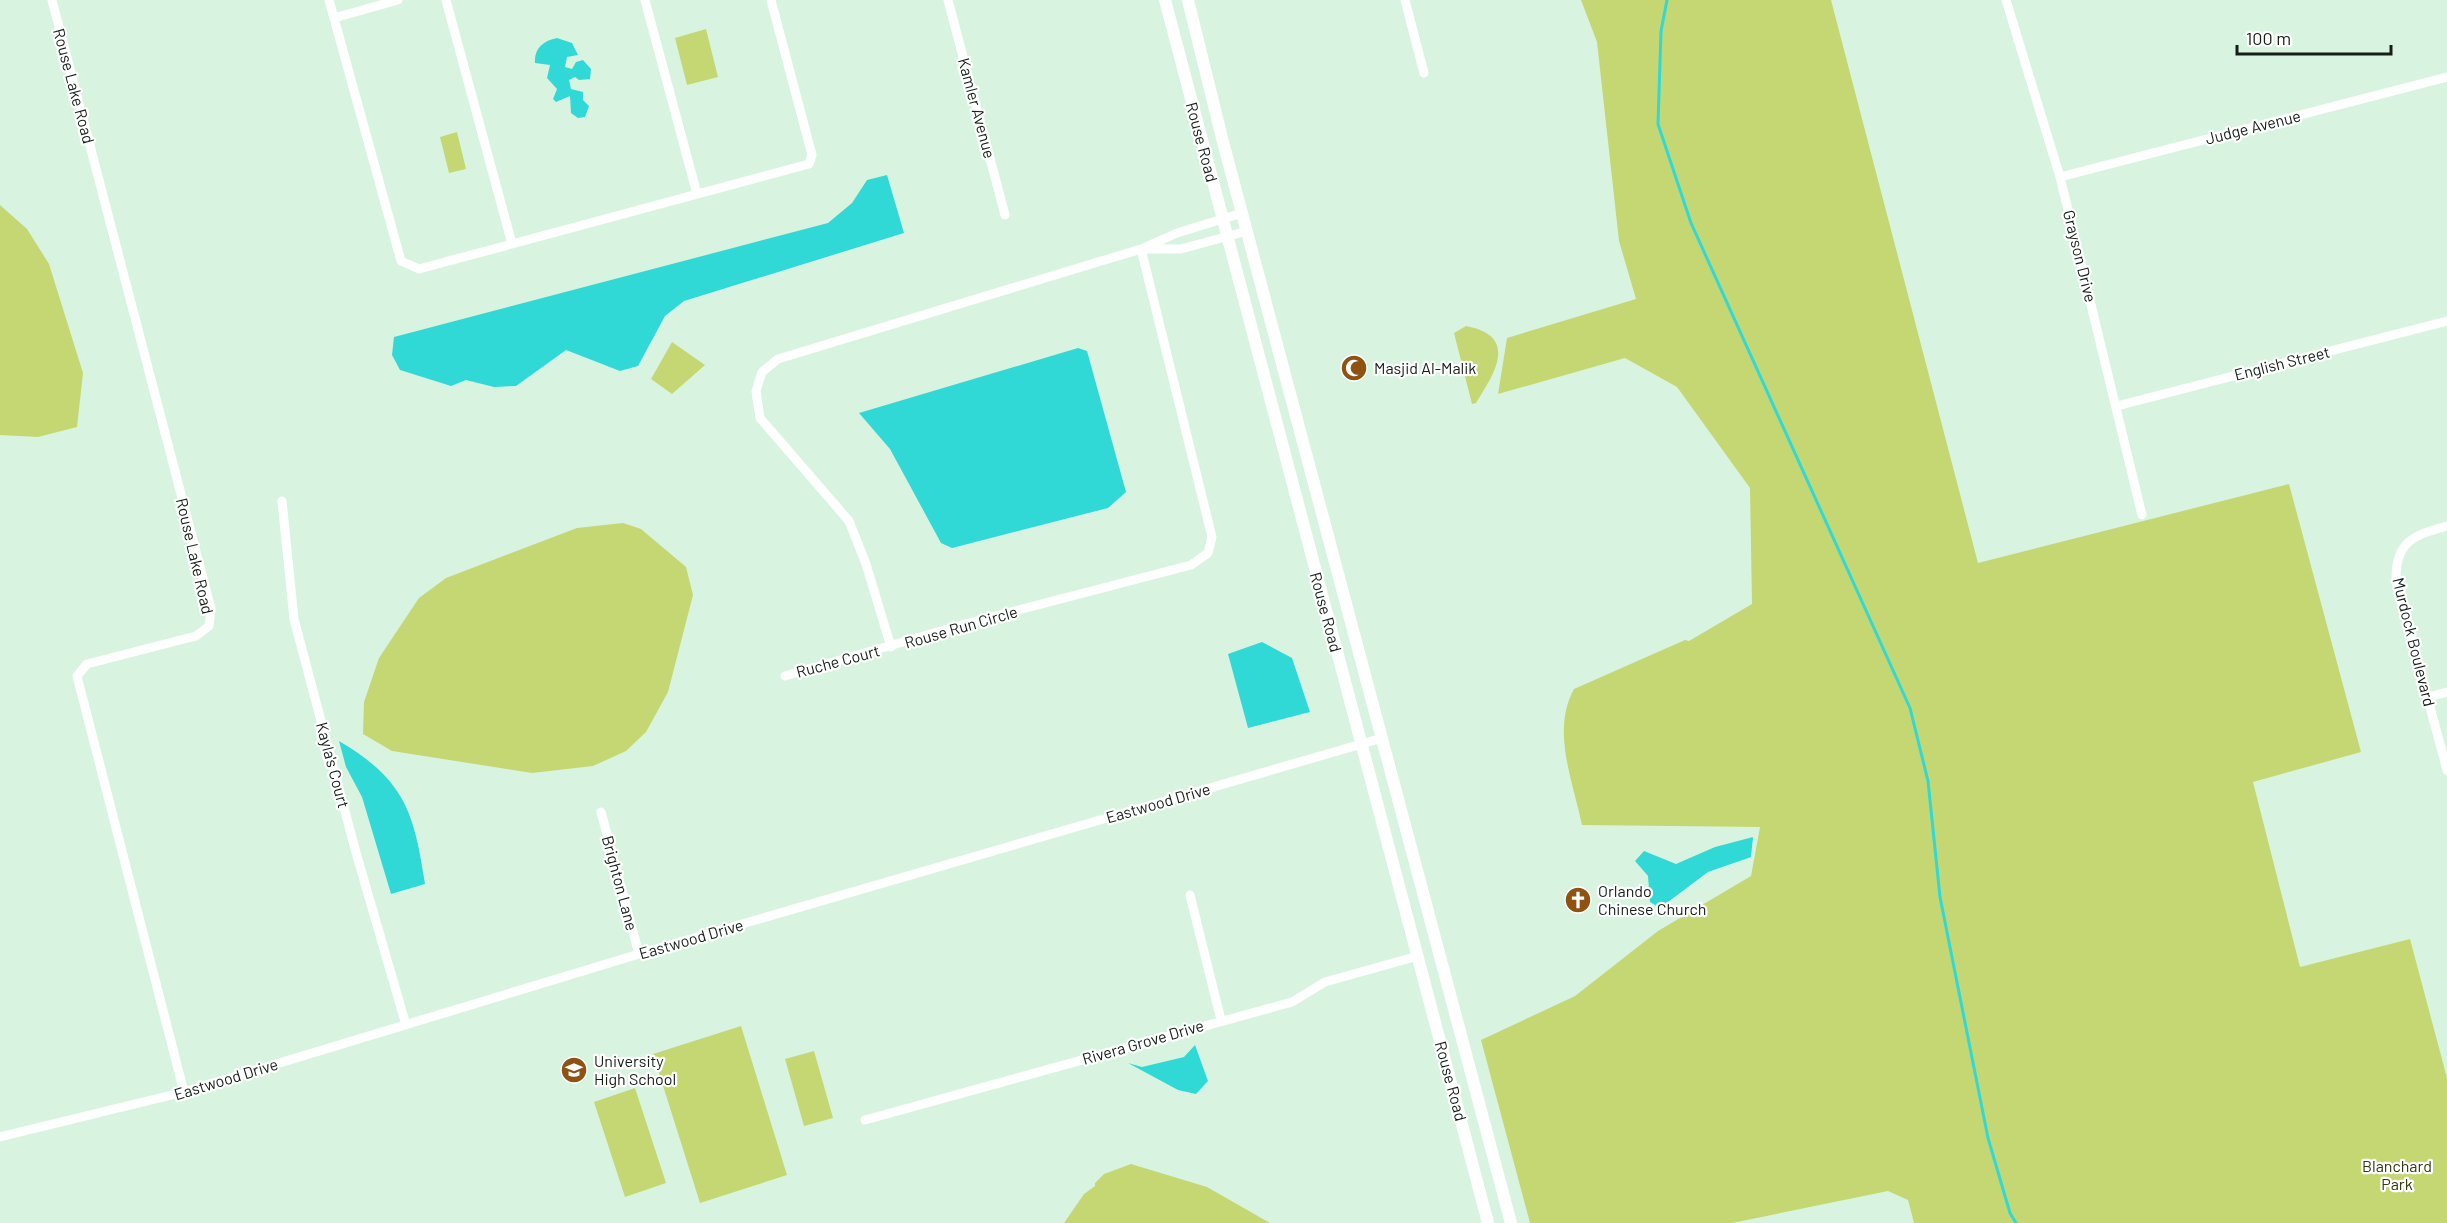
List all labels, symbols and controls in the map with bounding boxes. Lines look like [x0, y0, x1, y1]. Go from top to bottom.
scale bar [2237, 18, 2392, 56]
street label: Rouse Lake Road [50, 26, 99, 146]
text: 100 m [2246, 27, 2291, 49]
street label: Kamler Avenue [955, 56, 1000, 160]
street label: Rouse Road [1183, 100, 1222, 184]
street label: Judge Avenue [2203, 105, 2303, 148]
street label: Grayson Drive [2060, 208, 2101, 304]
street label: English Street [2232, 341, 2332, 384]
mosque icon: Masjid Al-Malik [1339, 353, 1369, 383]
place label: Masjid Al-Malik [1374, 358, 1476, 377]
street label: Rouse Lake Road [173, 496, 218, 616]
street label: Rouse Road [1307, 570, 1346, 654]
street label: Murdock Boulevard [2389, 575, 2440, 708]
street label: Rouse Run Circle [902, 601, 1020, 652]
street label: Ruche Court [794, 640, 882, 681]
street label: Kayla's Court [313, 720, 354, 810]
street label: Eastwood Drive [1104, 779, 1212, 826]
street label: Brighton Lane [599, 833, 642, 932]
place label: Orlando Chinese Church [1598, 881, 1706, 918]
church icon: Orlando Chinese Church [1563, 885, 1593, 915]
street label: Eastwood Drive [637, 915, 745, 962]
street label: Rivera Grove Drive [1080, 1015, 1206, 1068]
street label: Rouse Road [1432, 1039, 1471, 1123]
place label: University High School [594, 1051, 676, 1088]
street label: Eastwood Drive [172, 1054, 280, 1103]
school or university icon: University High School [559, 1055, 589, 1085]
park label: Blanchard Park [2362, 1156, 2432, 1193]

